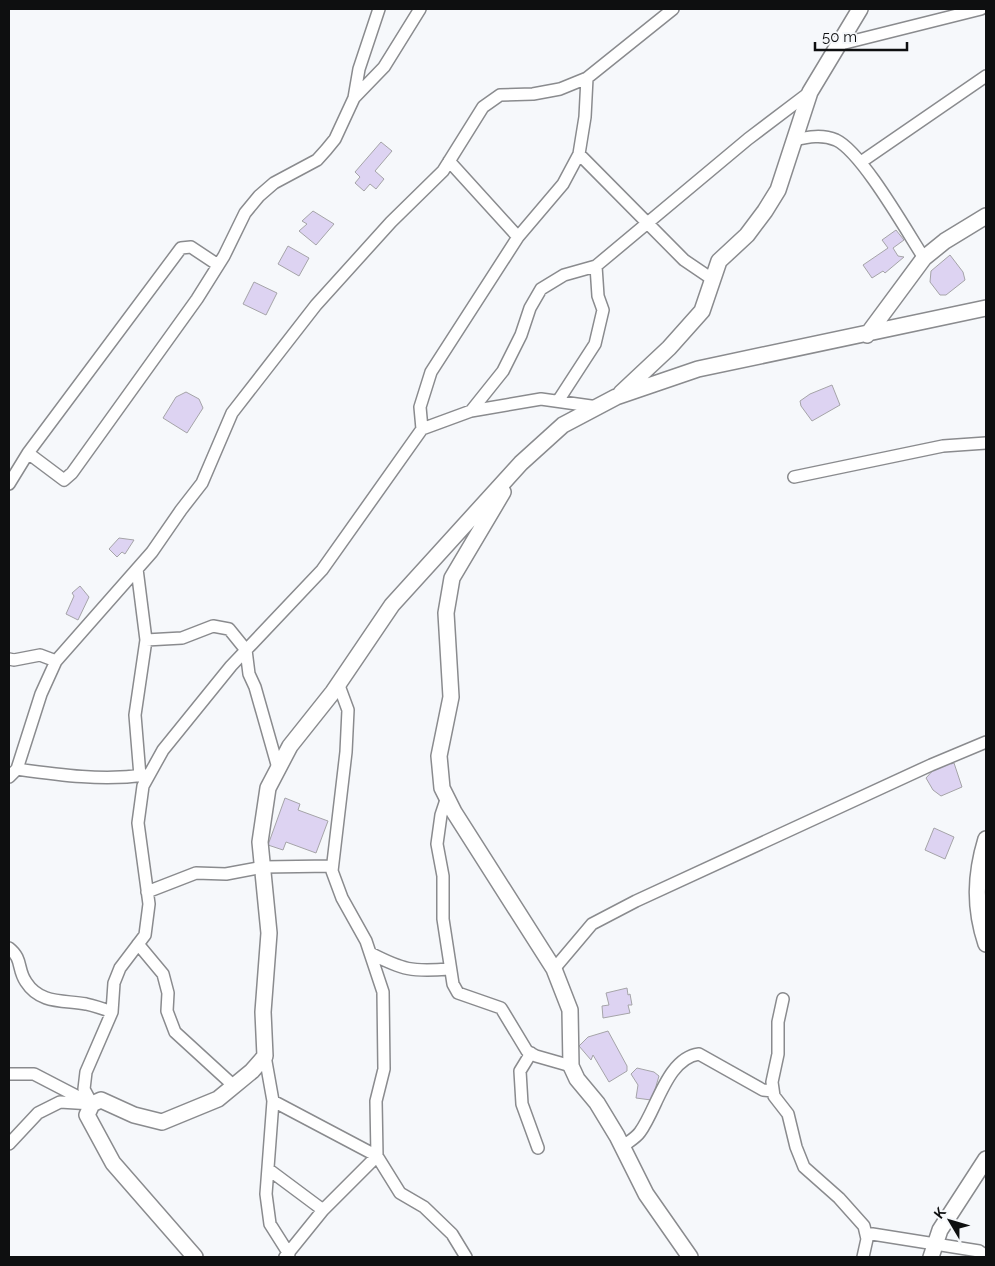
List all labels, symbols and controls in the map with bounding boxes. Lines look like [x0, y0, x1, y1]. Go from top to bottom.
scale bar [815, 20, 908, 52]
text: 50 m [822, 28, 857, 46]
north arrow [925, 1196, 975, 1246]
text: K [931, 1204, 949, 1222]

